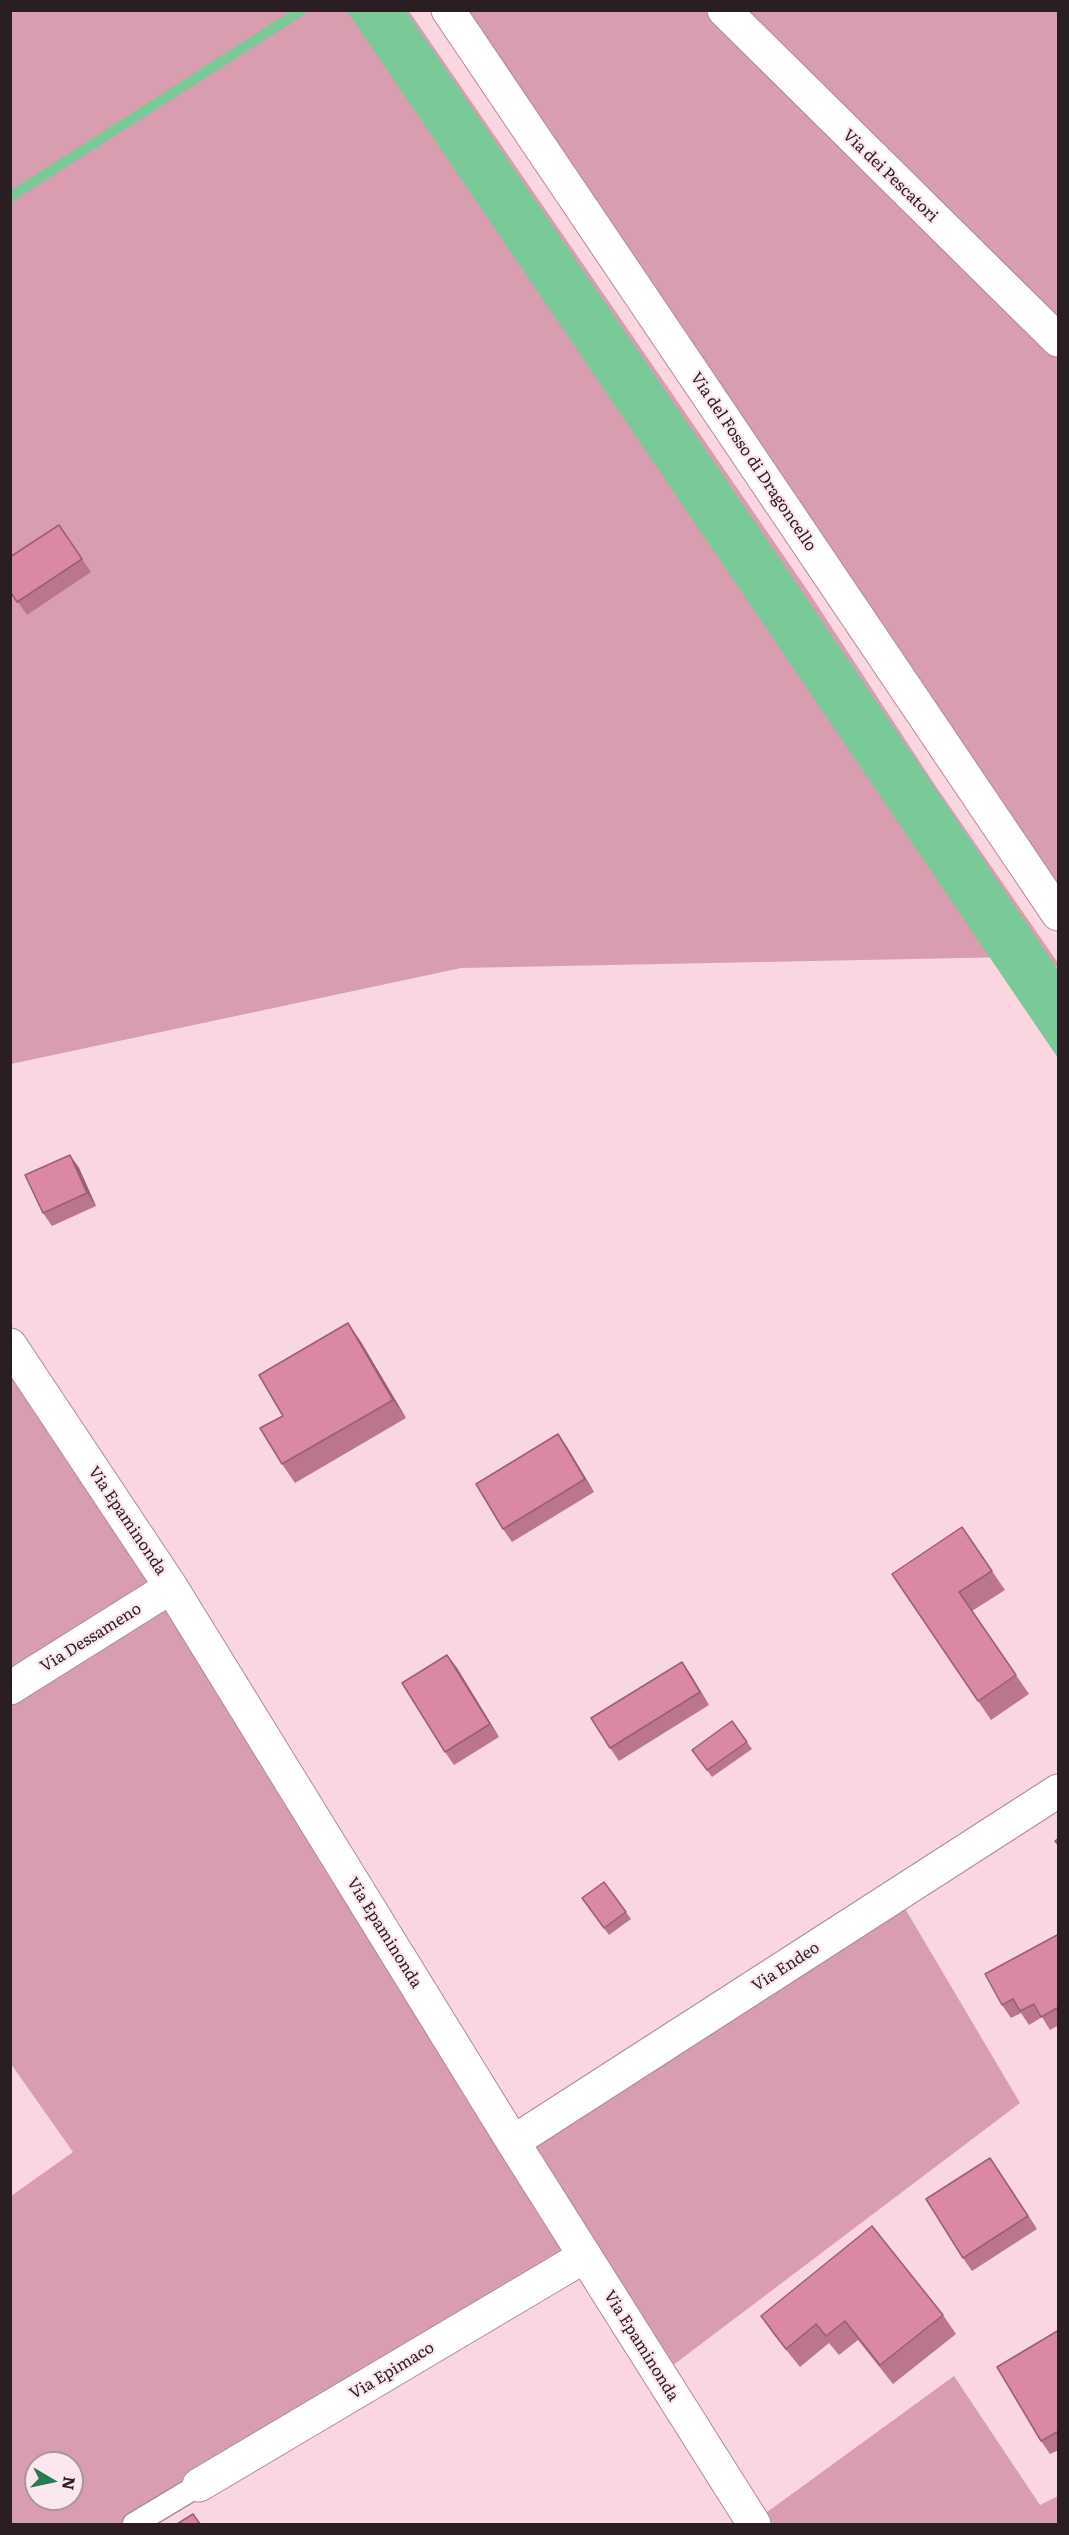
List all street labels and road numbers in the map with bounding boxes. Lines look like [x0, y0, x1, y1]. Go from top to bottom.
street label: Via dei Pescatori [838, 126, 942, 226]
street label: Via del Fosso di Dragoncello [686, 369, 820, 555]
street label: Via Epaminonda [84, 1463, 170, 1579]
street label: Via Dessameno [37, 1599, 145, 1677]
street label: Via Epaminonda [342, 1874, 426, 1992]
street label: Via Endeo [749, 1938, 823, 1996]
street label: Via Epaminonda [599, 2287, 683, 2405]
street label: Via Epimaco [346, 2338, 438, 2404]

